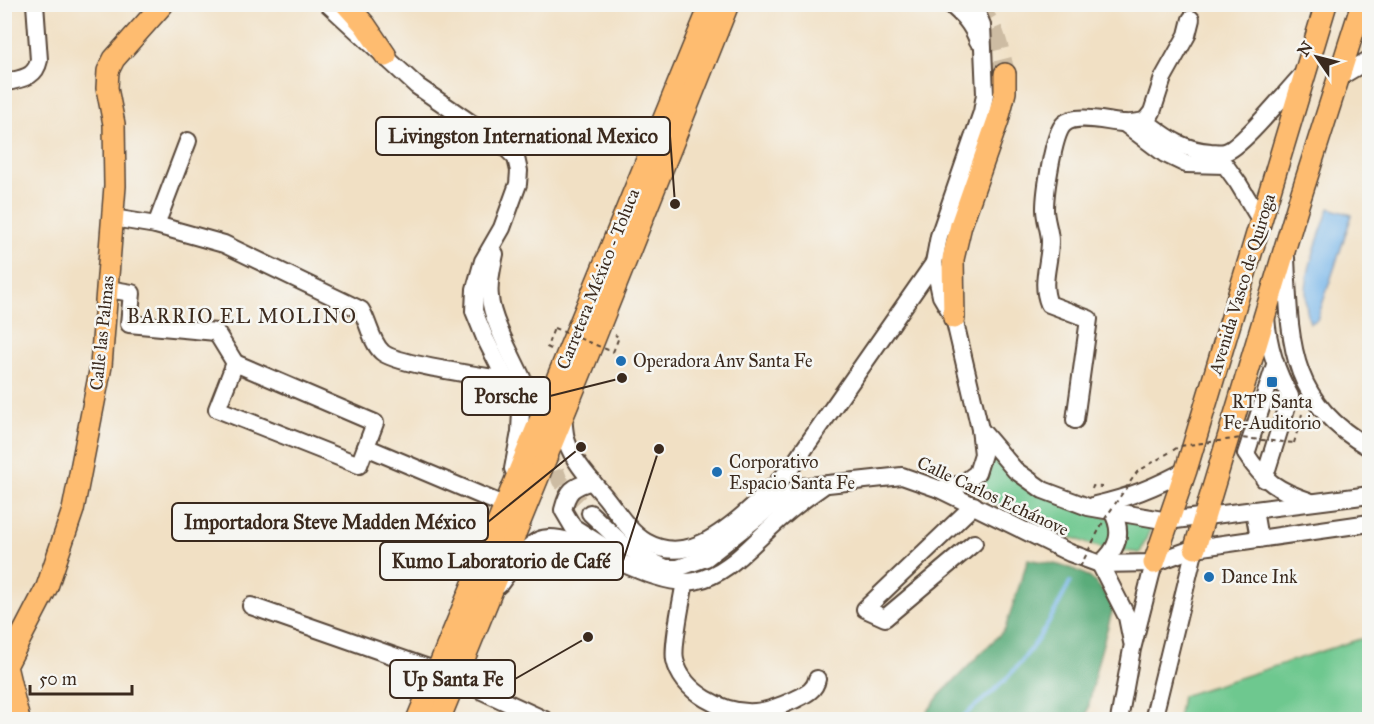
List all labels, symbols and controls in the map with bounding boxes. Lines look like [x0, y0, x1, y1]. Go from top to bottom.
north arrow [1287, 27, 1347, 87]
text: N [1293, 37, 1317, 60]
callout: Livingston International Mexico [376, 117, 670, 155]
text: Livingston International Mexico [388, 124, 658, 149]
street label: Carretera México - Toluca [552, 185, 644, 373]
street label: Avenida Vasco de Quiroga [1204, 191, 1281, 378]
street label: Calle las Palmas [85, 274, 119, 392]
district label: BARRIO EL MOLINO [127, 304, 357, 328]
place label: Operadora Anv Santa Fe [633, 350, 812, 372]
marker: Operadora Anv Santa Fe [614, 354, 628, 368]
marker: RTP Santa Fe-Auditorio [1265, 375, 1279, 389]
callout: Porsche [462, 377, 550, 415]
text: Porsche [474, 384, 539, 408]
place label: RTP Santa Fe-Auditorio [1223, 391, 1321, 434]
place label: Corporativo Espacio Santa Fe [729, 451, 855, 494]
street label: Calle Carlos Echánove [914, 451, 1072, 541]
marker: Corporativo Espacio Santa Fe [710, 465, 724, 479]
callout: Importadora Steve Madden México [172, 503, 488, 541]
text: Importadora Steve Madden México [184, 510, 476, 535]
callout: Kumo Laboratorio de Café [380, 542, 623, 580]
text: Kumo Laboratorio de Café [391, 549, 611, 573]
place label: Dance Ink [1221, 566, 1298, 588]
marker: Dance Ink [1202, 570, 1216, 584]
scale bar [30, 658, 132, 696]
callout: Up Santa Fe [390, 660, 515, 698]
text: Up Santa Fe [402, 667, 504, 692]
text: 50 m [39, 668, 77, 690]

